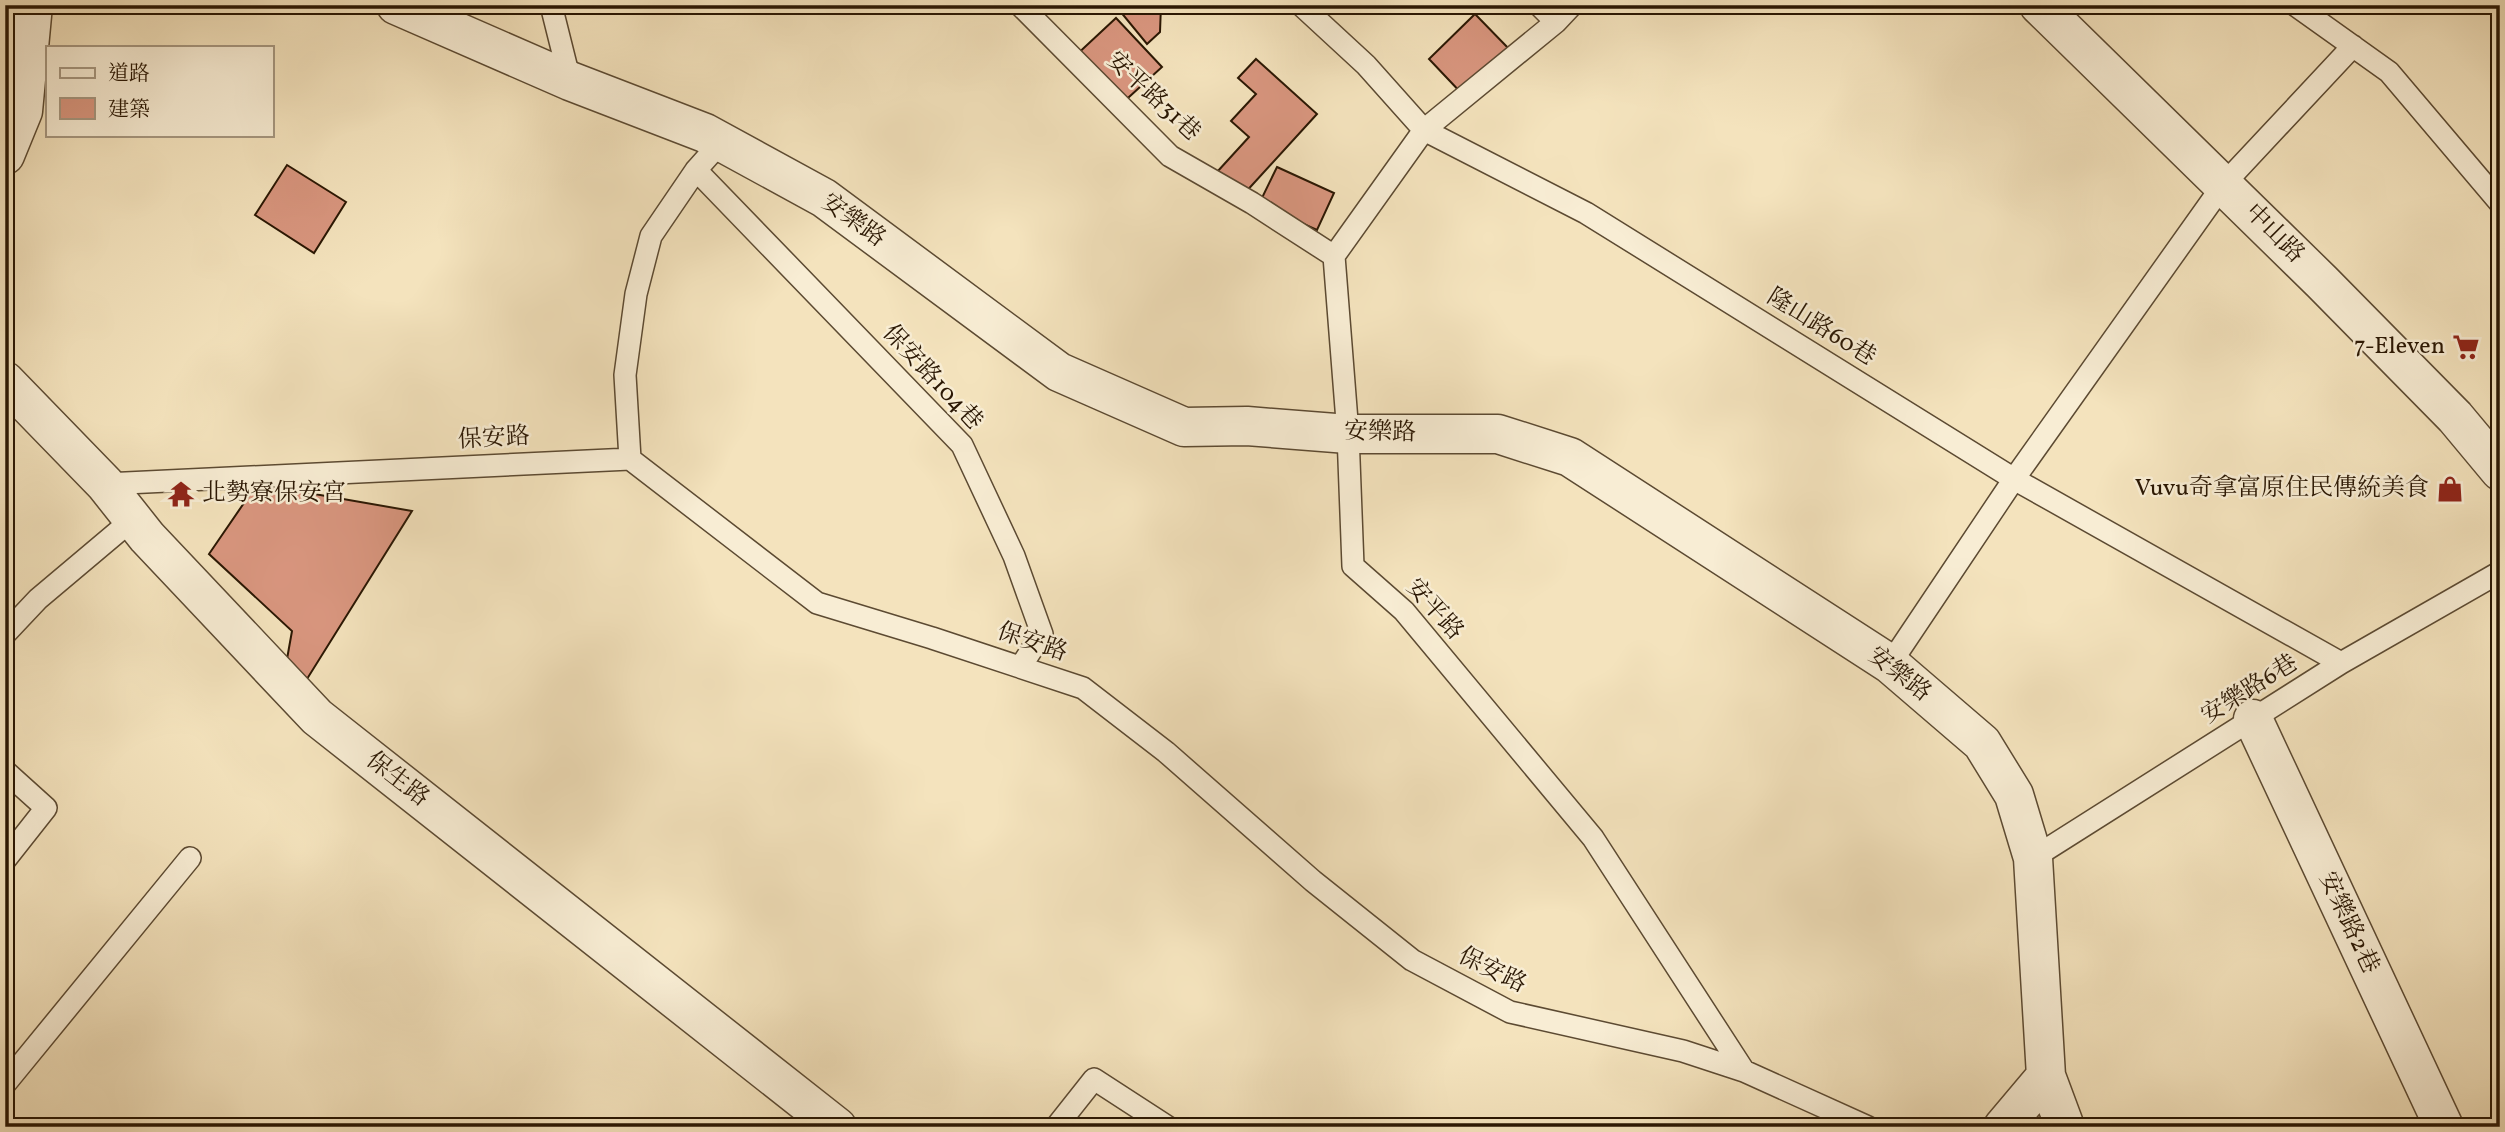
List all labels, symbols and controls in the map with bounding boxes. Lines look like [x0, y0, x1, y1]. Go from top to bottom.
street label: 安平路31巷 [1098, 44, 1208, 150]
legend [46, 46, 273, 136]
text: 道路 [108, 60, 150, 89]
text: 建築 [108, 96, 150, 125]
street label: 安樂路 [814, 186, 892, 256]
street label: 中山路 [2237, 197, 2311, 271]
street label: 隆山路60巷 [1760, 281, 1882, 375]
street label: 保安路104巷 [874, 318, 990, 438]
place label: 7-Eleven [2354, 330, 2445, 364]
supermarket icon: 7-Eleven [2451, 332, 2481, 362]
street label: 安樂路 [1344, 415, 1416, 451]
street label: 保安路 [457, 420, 531, 458]
place label: Vuvu奇拿富原住民傳統美食 [2135, 472, 2429, 506]
shop icon: Vuvu奇拿富原住民傳統美食 [2435, 474, 2465, 504]
place label: 北勢寮保安宮 [202, 477, 346, 511]
temple icon: 北勢寮保安宮 [166, 479, 196, 509]
street label: 安平路 [1397, 572, 1471, 648]
street label: 保安路 [992, 615, 1072, 671]
street label: 安樂路 [1860, 639, 1938, 711]
street label: 安樂路6巷 [2195, 647, 2305, 733]
street label: 保生路 [358, 744, 436, 816]
street label: 安樂路2巷 [2310, 866, 2386, 980]
street label: 保安路 [1452, 940, 1532, 1002]

